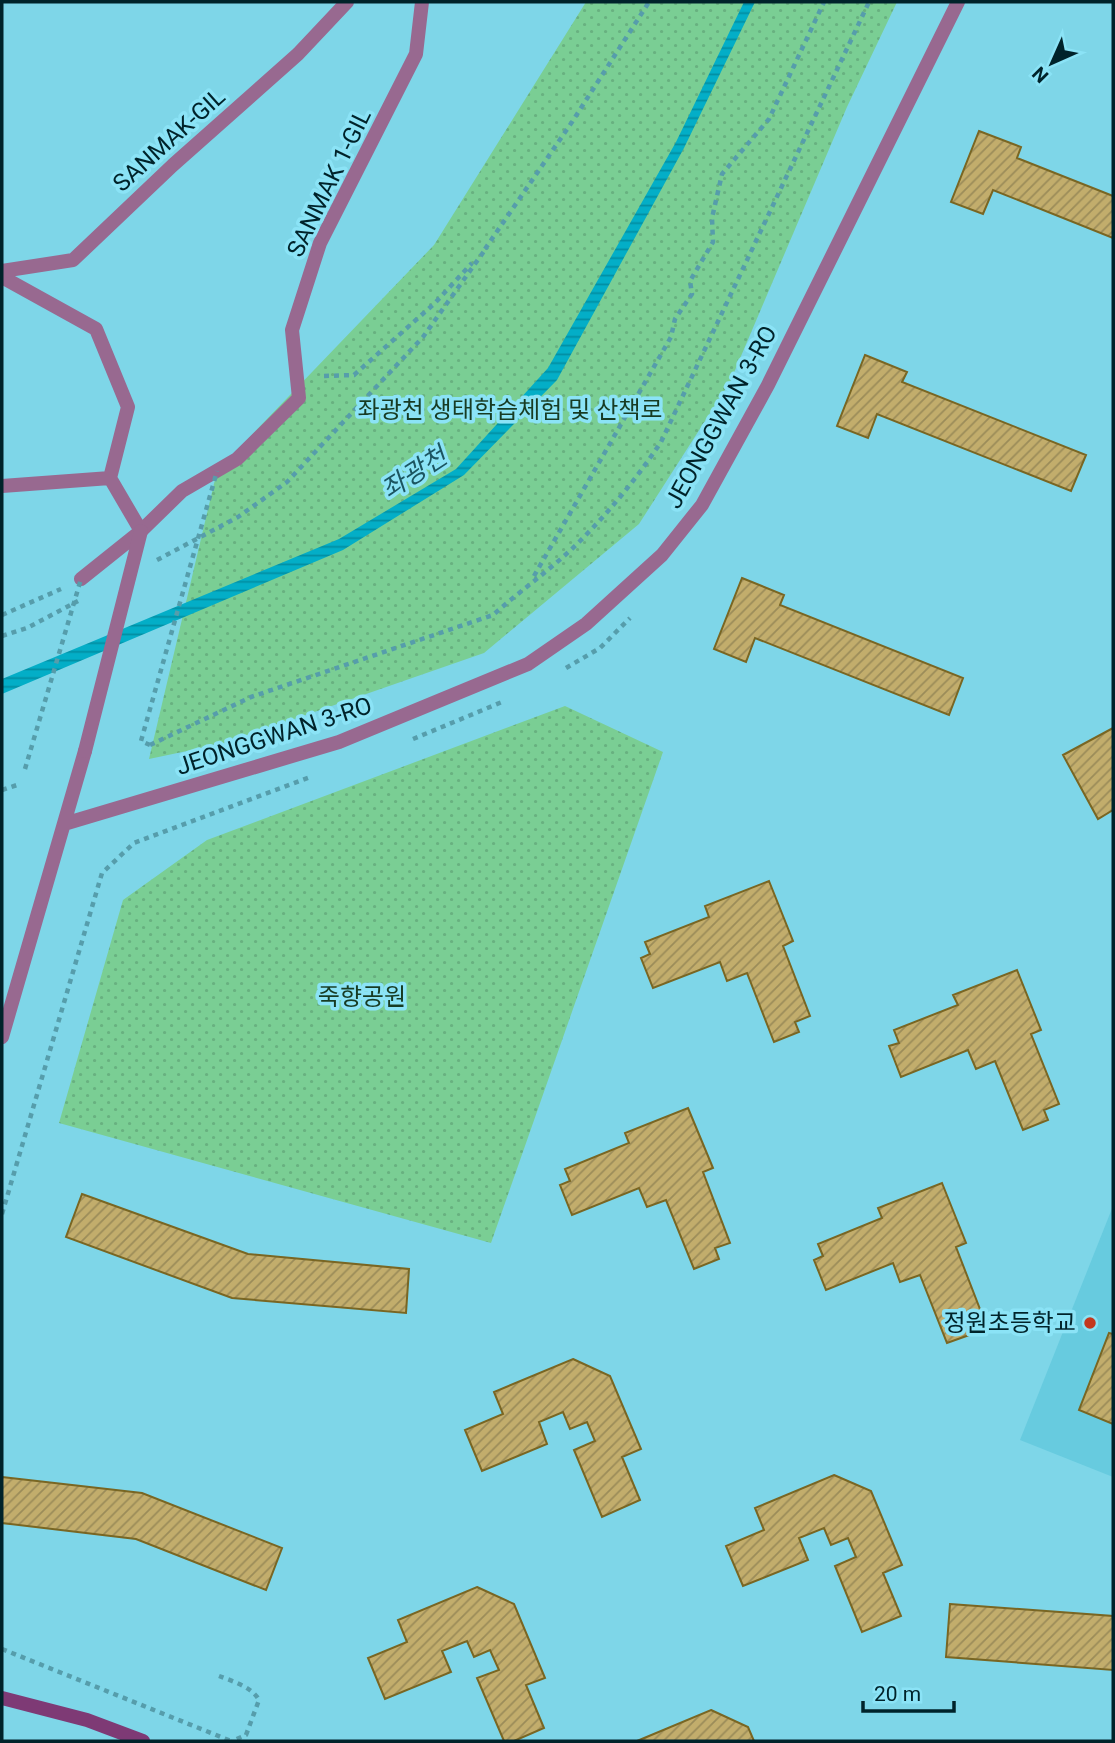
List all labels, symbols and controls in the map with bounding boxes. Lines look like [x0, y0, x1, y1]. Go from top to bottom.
north arrow [1017, 28, 1087, 98]
text: N [1027, 62, 1053, 88]
street label: SANMAK-GIL [107, 83, 231, 197]
street label: SANMAK 1-GIL [281, 105, 377, 261]
street label: JEONGGWAN 3-RO [659, 321, 783, 513]
park label: 좌광천 생태학습체험 및 산책로 [358, 396, 662, 424]
water label: 좌광천 [376, 439, 455, 505]
street label: JEONGGWAN 3-RO [173, 691, 375, 781]
park label: 죽향공원 [318, 983, 406, 1011]
place label: 정원초등학교 [944, 1309, 1076, 1337]
marker: 정원초등학교 [1082, 1315, 1098, 1331]
scale bar [863, 1670, 954, 1714]
text: 20 m [874, 1682, 921, 1706]

